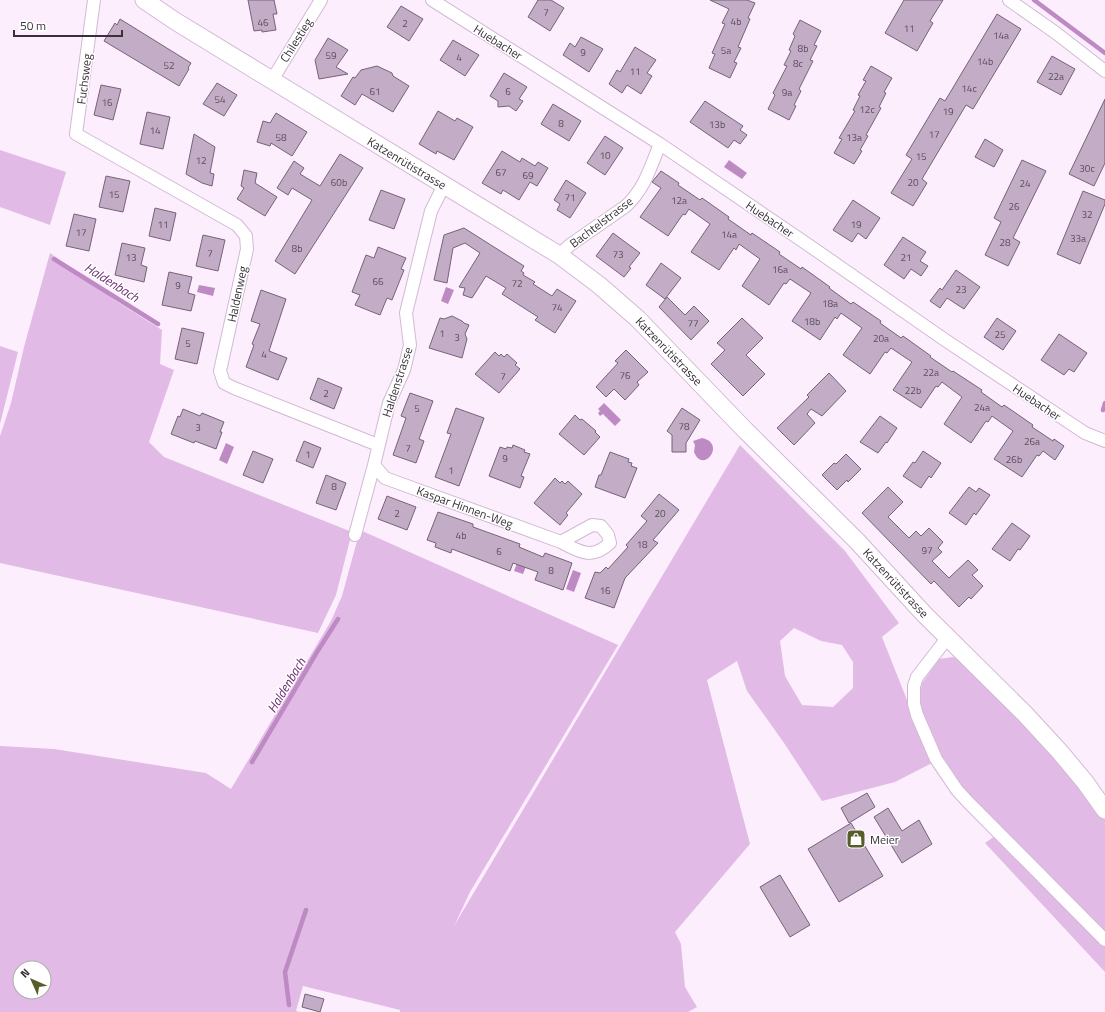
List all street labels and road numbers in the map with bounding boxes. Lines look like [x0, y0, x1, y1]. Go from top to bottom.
street label: Chilestieg [275, 14, 317, 66]
street label: Huebacher [470, 19, 526, 65]
street label: Fuchsweg [71, 53, 97, 105]
street label: Katzenrütistrasse [364, 132, 450, 194]
street label: Bachtelstrasse [565, 192, 637, 252]
street label: Huebacher [742, 196, 798, 242]
street label: Haldenweg [222, 264, 252, 324]
street label: Katzenrütistrasse [631, 312, 707, 390]
street label: Haldenstrasse [377, 344, 417, 420]
street label: Huebacher [1009, 379, 1065, 425]
street label: Kaspar Hinnen-Weg [414, 481, 516, 533]
street label: Katzenrütistrasse [859, 544, 933, 622]

